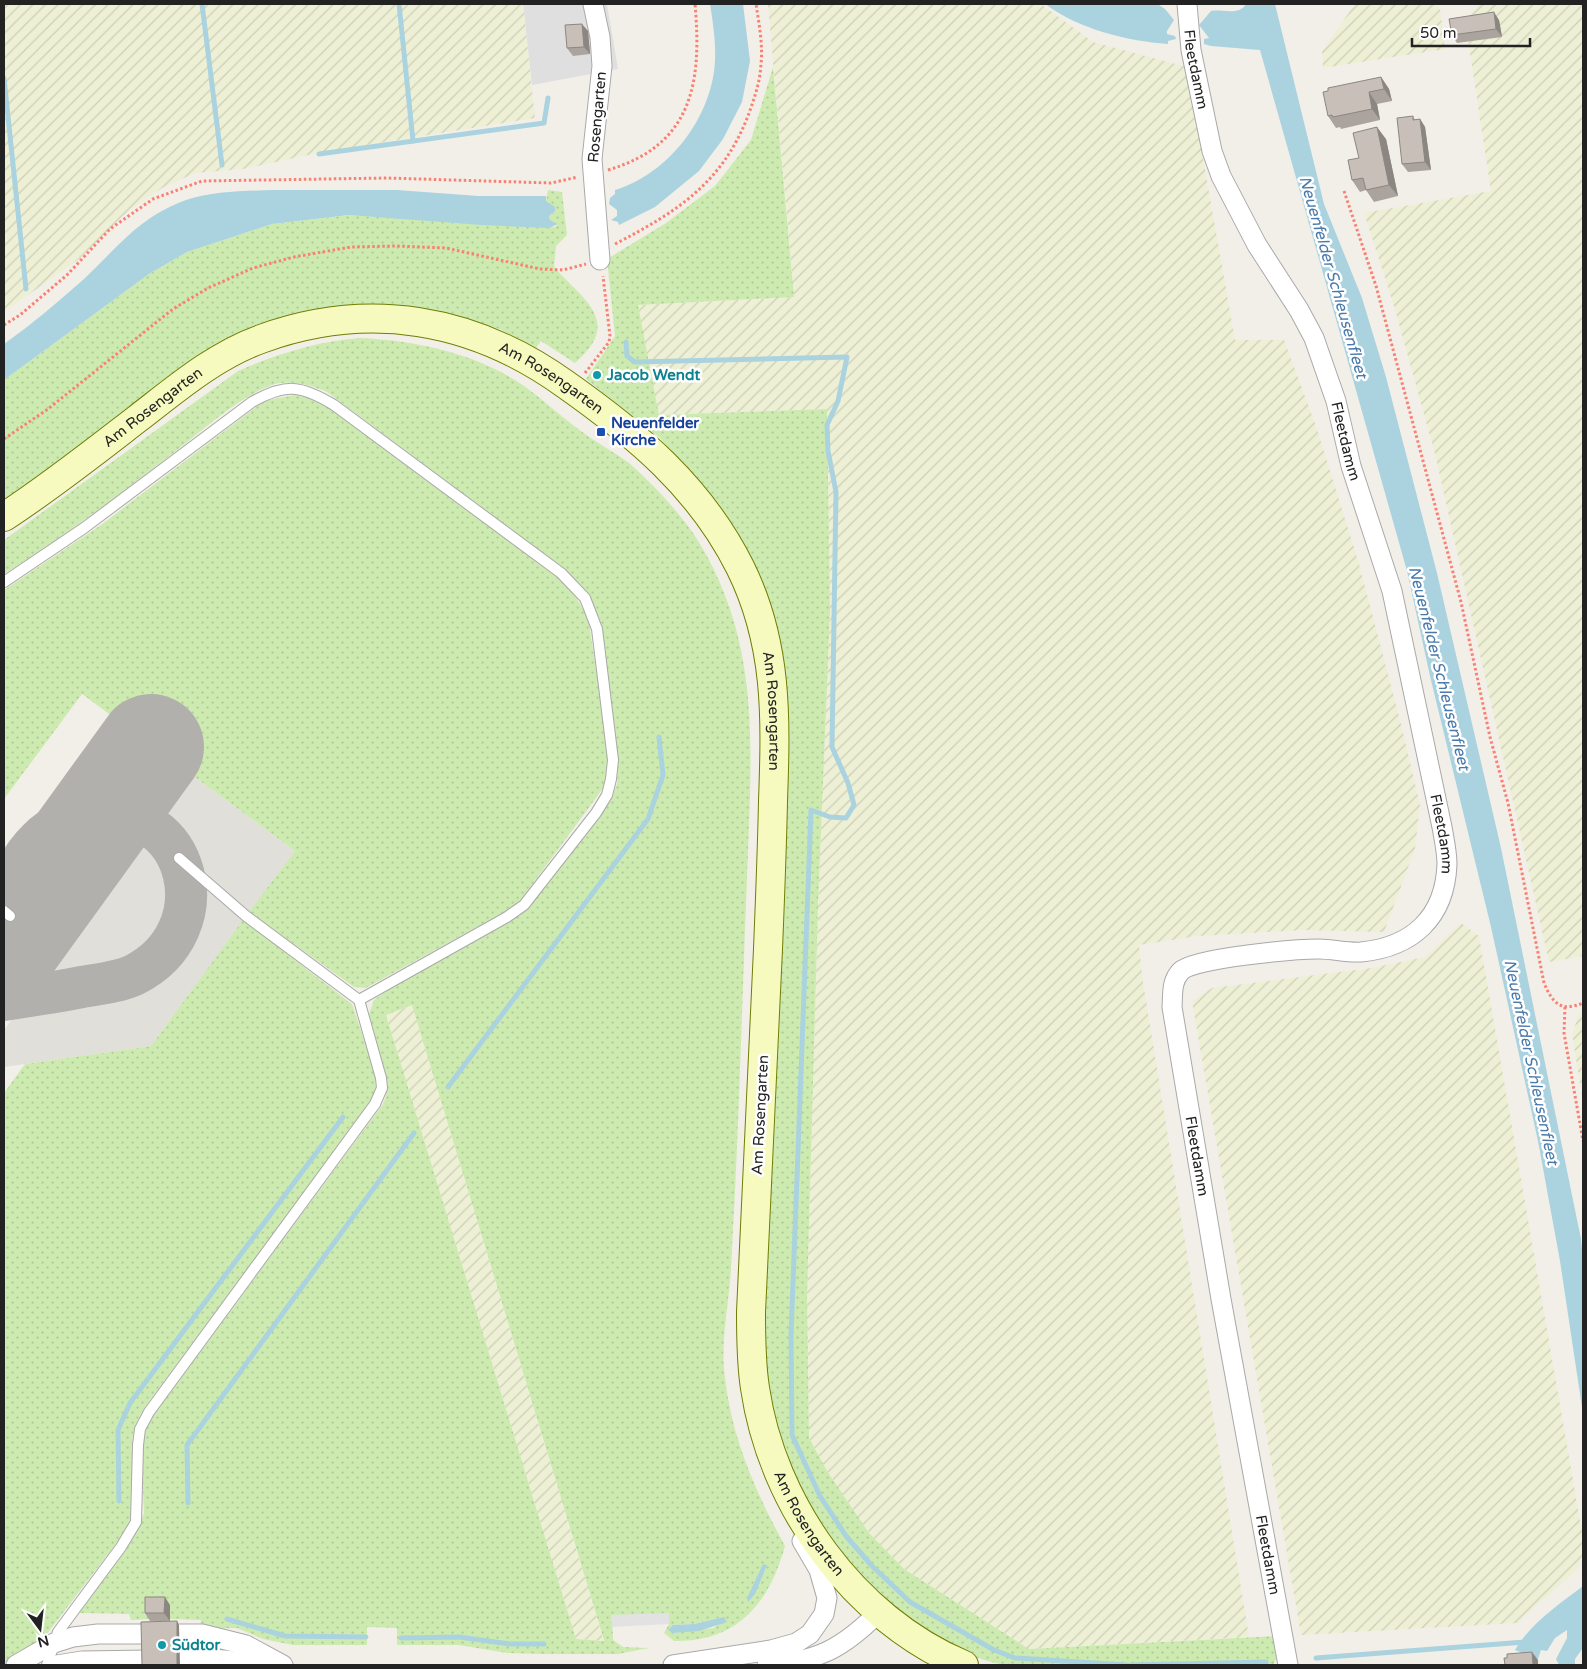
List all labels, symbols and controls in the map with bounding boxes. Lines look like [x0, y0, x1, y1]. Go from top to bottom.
scale bar [1412, 15, 1530, 47]
text: 50 m [1420, 24, 1457, 42]
street label: Fleetdamm [1180, 29, 1212, 111]
street label: Rosengarten [584, 71, 610, 163]
water label: Neuenfelder Schleusenfleet [1295, 174, 1372, 383]
street label: Am Rosengarten [496, 338, 607, 418]
street label: Am Rosengarten [99, 363, 206, 451]
place label: Jacob Wendt [606, 366, 700, 384]
marker: Jacob Wendt [591, 369, 603, 381]
street label: Fleetdamm [1327, 400, 1364, 483]
place label: Neuenfelder Kirche [611, 414, 699, 449]
marker: Neuenfelder Kirche [595, 426, 607, 438]
water label: Neuenfelder Schleusenfleet [1404, 564, 1475, 774]
street label: Am Rosengarten [759, 650, 783, 771]
street label: Fleetdamm [1426, 792, 1456, 875]
water label: Neuenfelder Schleusenfleet [1499, 958, 1563, 1169]
street label: Am Rosengarten [748, 1054, 772, 1176]
street label: Fleetdamm [1181, 1115, 1213, 1197]
street label: Am Rosengarten [770, 1468, 848, 1580]
street label: Fleetdamm [1252, 1513, 1284, 1596]
north arrow [15, 1604, 65, 1654]
text: N [36, 1631, 51, 1651]
place label: Südtor [172, 1636, 220, 1654]
marker: Südtor [156, 1639, 168, 1651]

